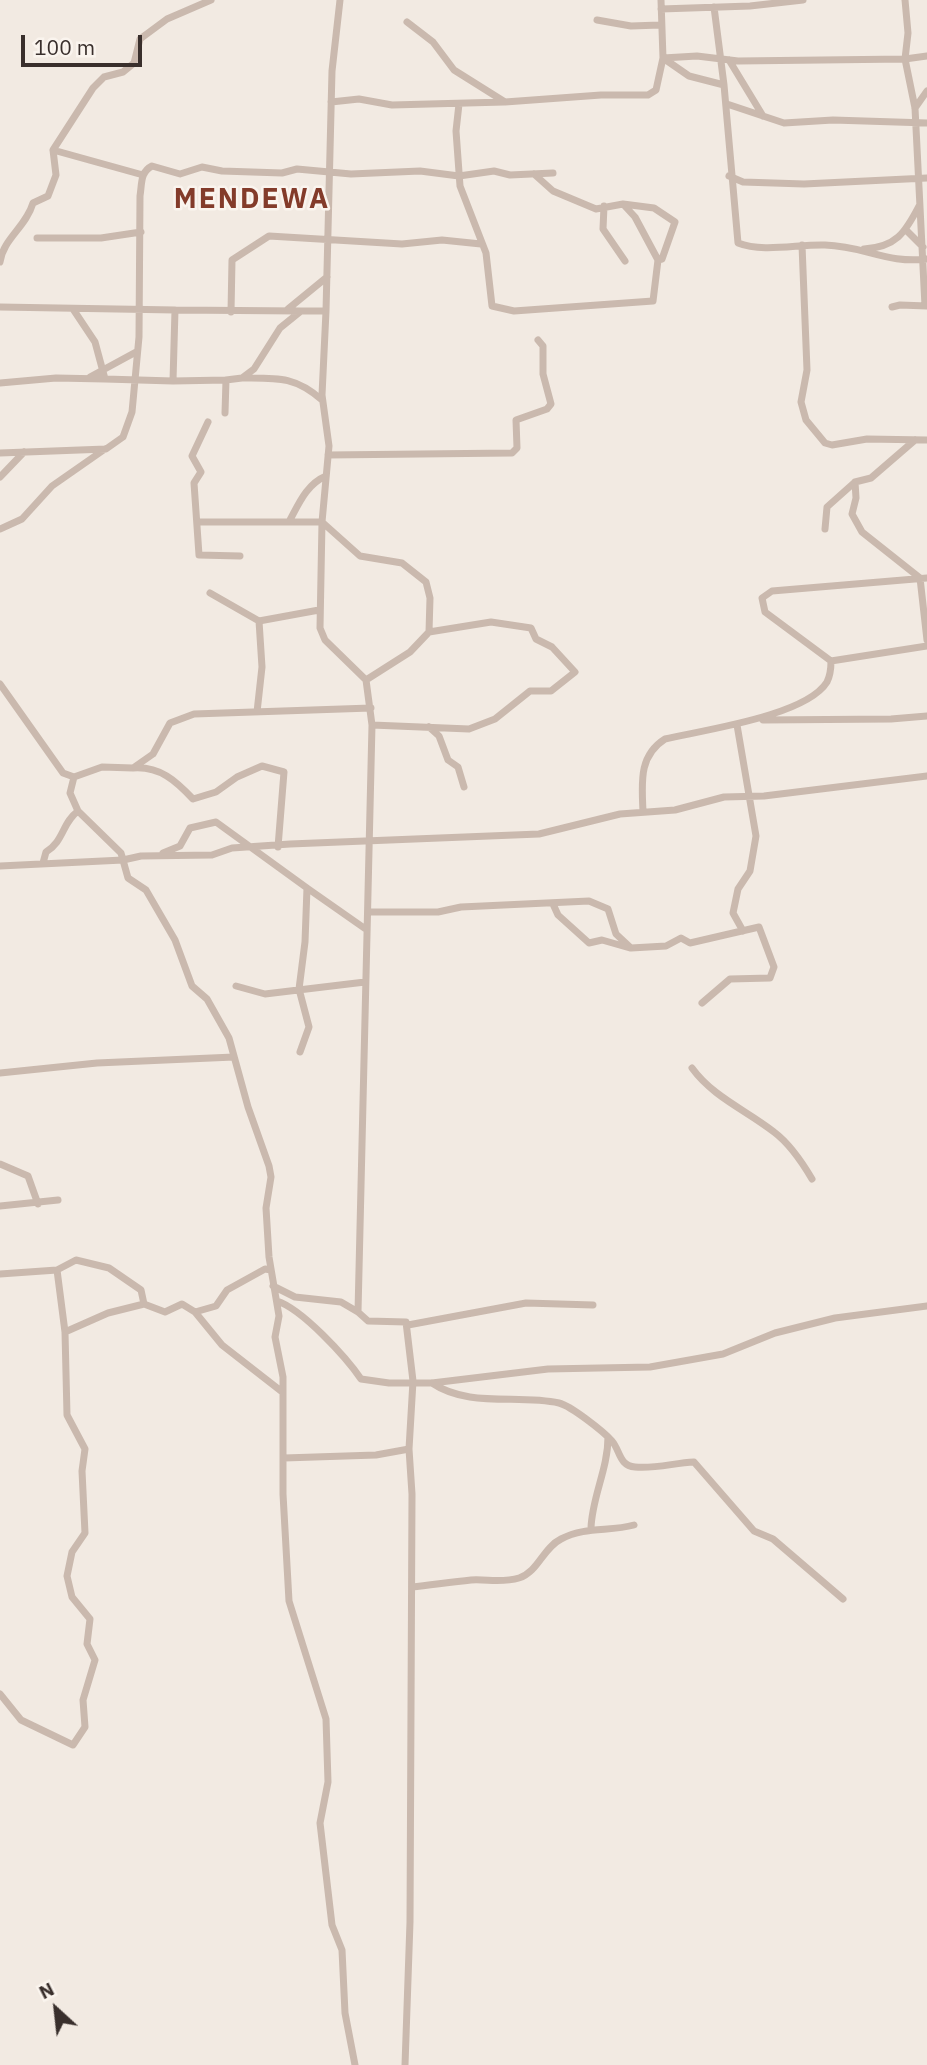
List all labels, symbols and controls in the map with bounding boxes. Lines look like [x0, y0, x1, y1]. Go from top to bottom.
scale bar [24, 21, 145, 65]
text: 100 m [34, 33, 95, 61]
district label: MENDEWA [175, 183, 329, 217]
north arrow [21, 1974, 91, 2044]
text: N [35, 1976, 58, 2004]

